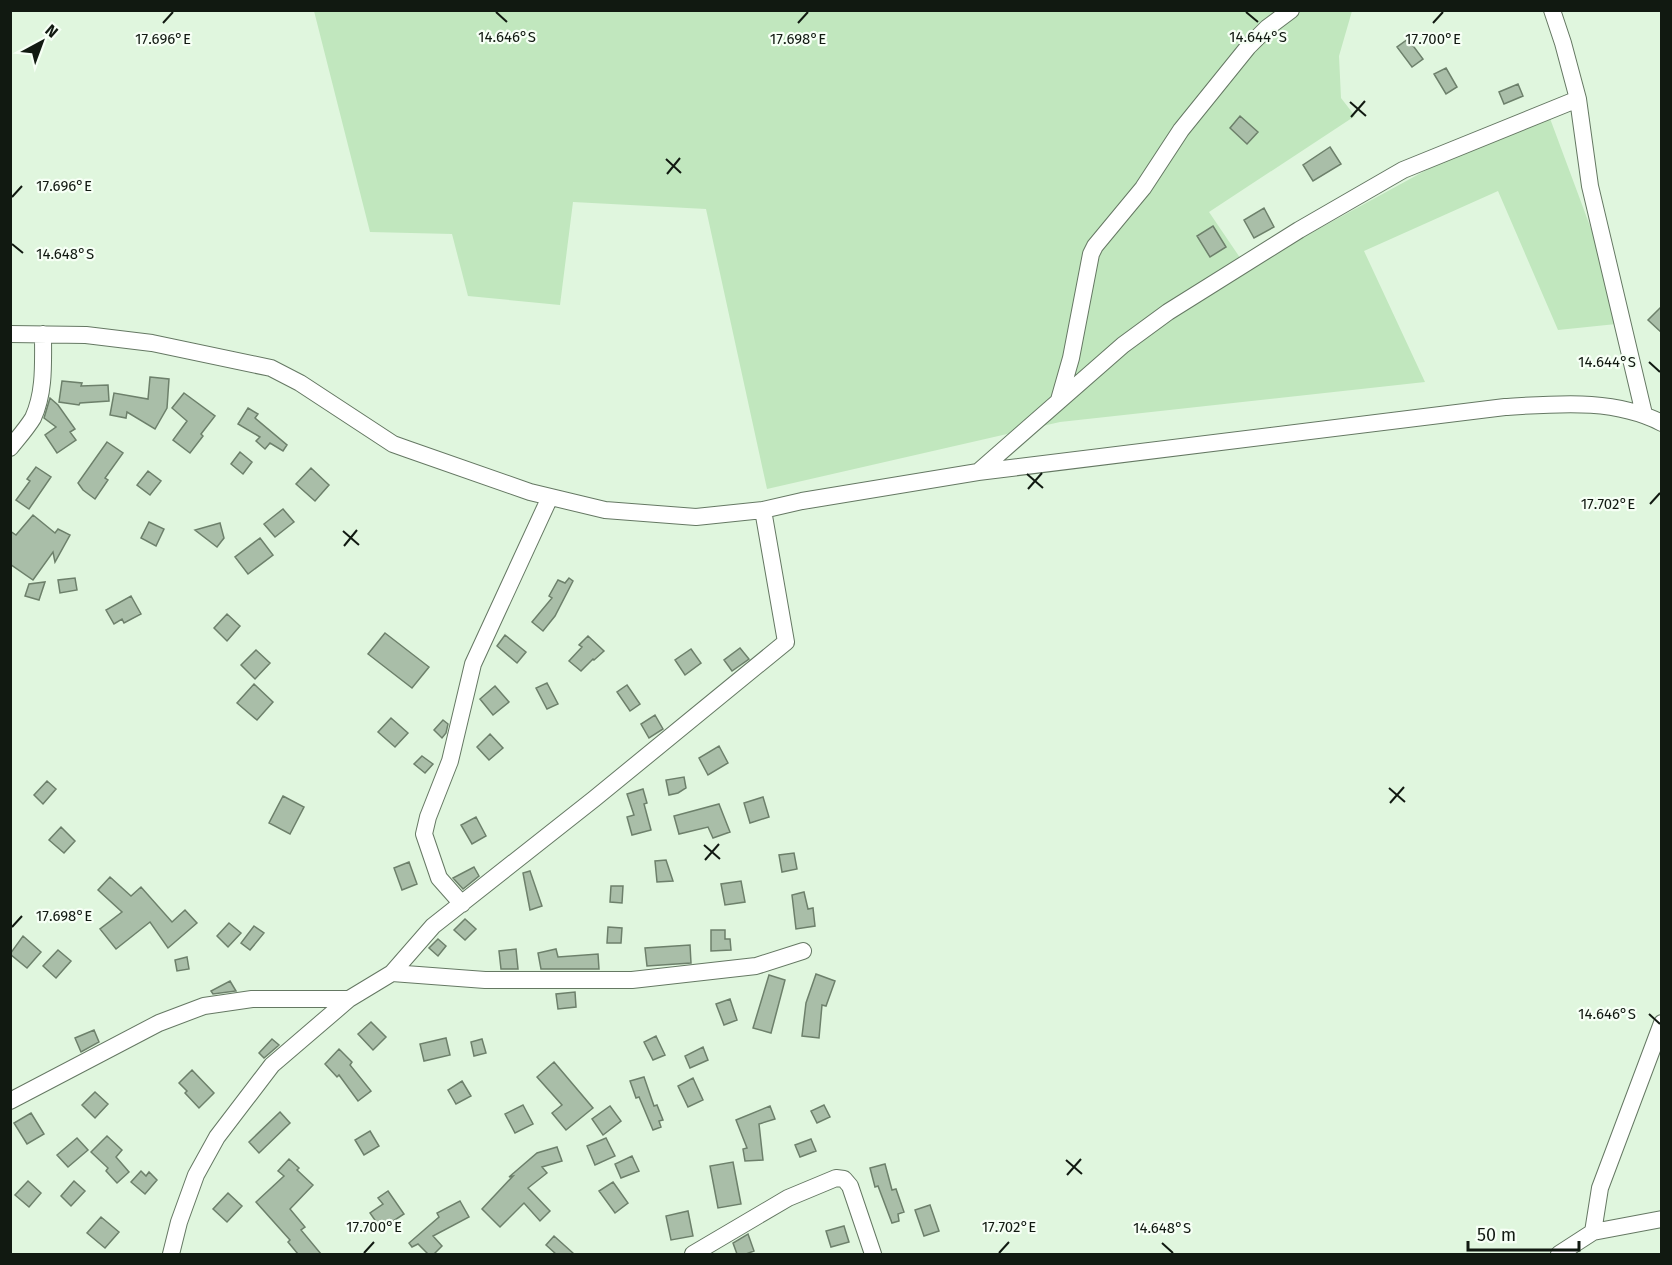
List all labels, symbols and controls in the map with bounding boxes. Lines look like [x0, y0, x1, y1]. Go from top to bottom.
north arrow [12, 12, 72, 72]
text: N [41, 20, 62, 42]
text: 14.646°S [478, 28, 536, 46]
text: 14.644°S [1229, 28, 1287, 46]
text: 17.696°E [135, 30, 191, 48]
text: 17.698°E [770, 30, 826, 48]
text: 17.700°E [1405, 30, 1461, 48]
text: 17.696°E [36, 177, 92, 195]
text: 14.648°S [36, 245, 94, 263]
text: 14.644°S [1578, 353, 1636, 371]
text: 17.702°E [1581, 495, 1635, 513]
text: 17.698°E [36, 907, 92, 925]
text: 14.646°S [1578, 1005, 1636, 1023]
scale bar [1468, 1214, 1579, 1252]
text: 17.700°E [346, 1218, 402, 1236]
text: 17.702°E [982, 1218, 1036, 1236]
text: 14.648°S [1133, 1219, 1191, 1237]
text: 50 m [1477, 1224, 1516, 1246]

